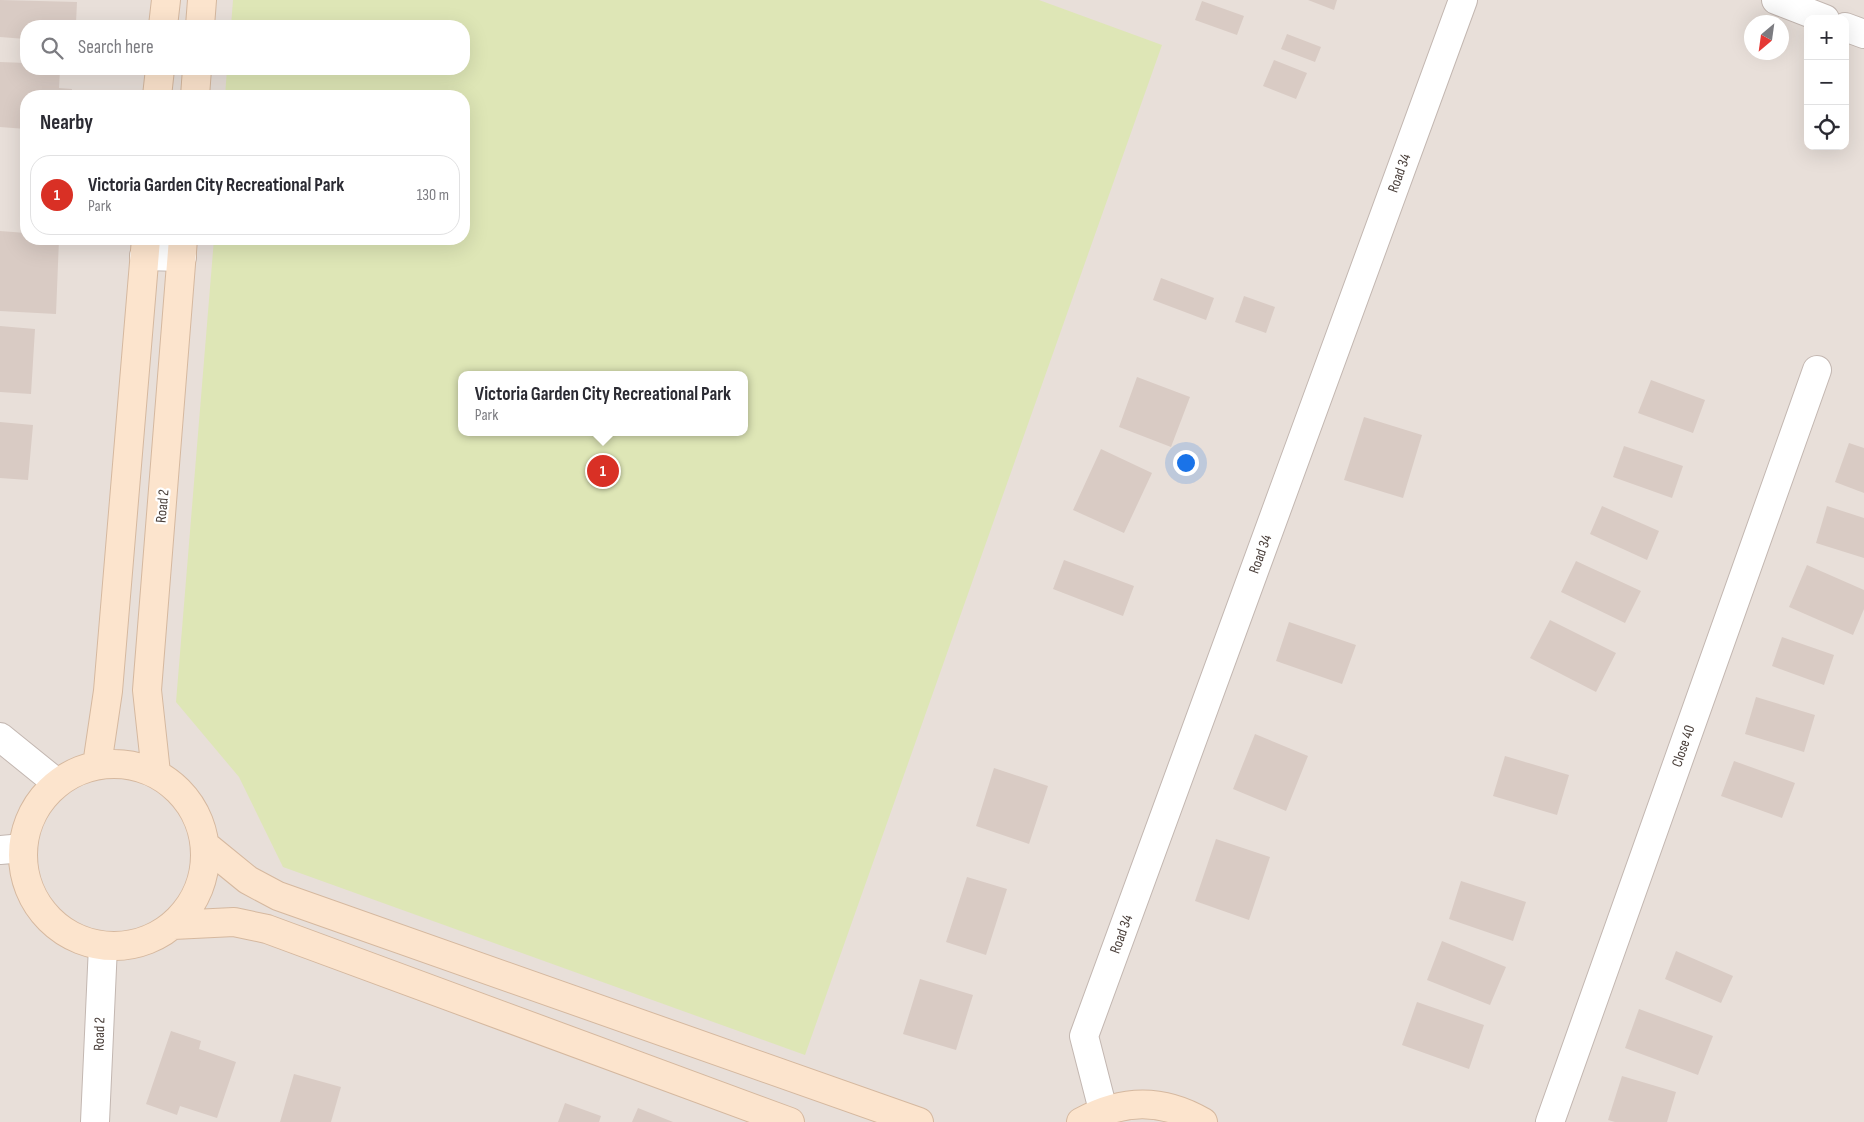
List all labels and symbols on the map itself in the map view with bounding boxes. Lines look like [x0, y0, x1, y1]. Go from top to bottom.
north arrow [1744, 15, 1789, 60]
street label: Road 34 [1384, 151, 1415, 195]
your location [1173, 450, 1199, 476]
pin: 1 [587, 452, 619, 490]
street label: Road 2 [152, 488, 173, 524]
street label: Road 34 [1245, 532, 1276, 576]
street label: Close 40 [1667, 723, 1699, 770]
street label: Road 34 [1106, 912, 1137, 956]
street label: Road 2 [89, 1017, 110, 1051]

